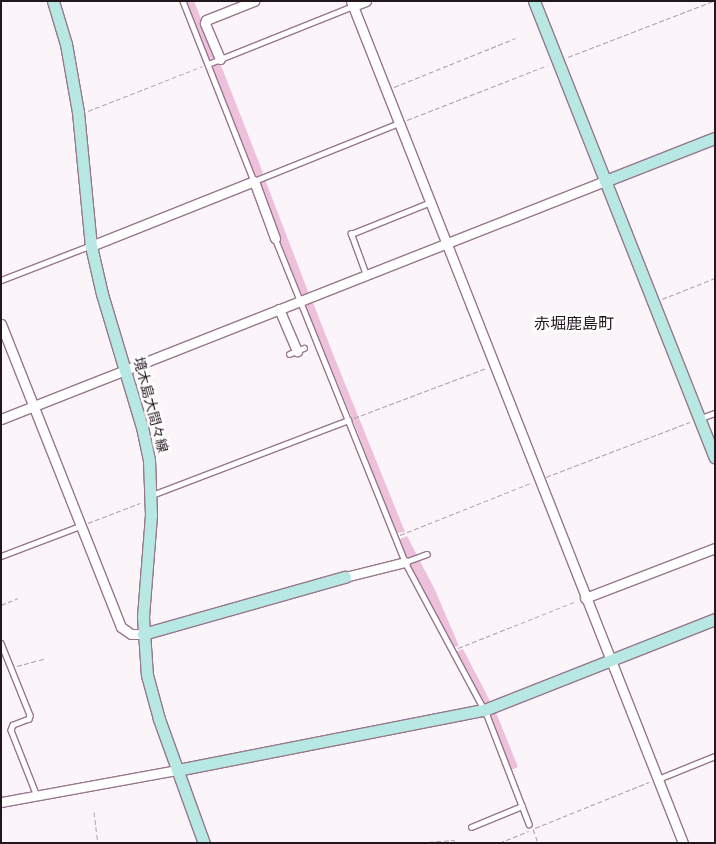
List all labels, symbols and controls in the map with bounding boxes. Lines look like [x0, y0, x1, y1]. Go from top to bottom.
district label: 赤堀鹿島町 [534, 314, 614, 334]
street label: 境木島大間々線 [129, 355, 171, 455]

